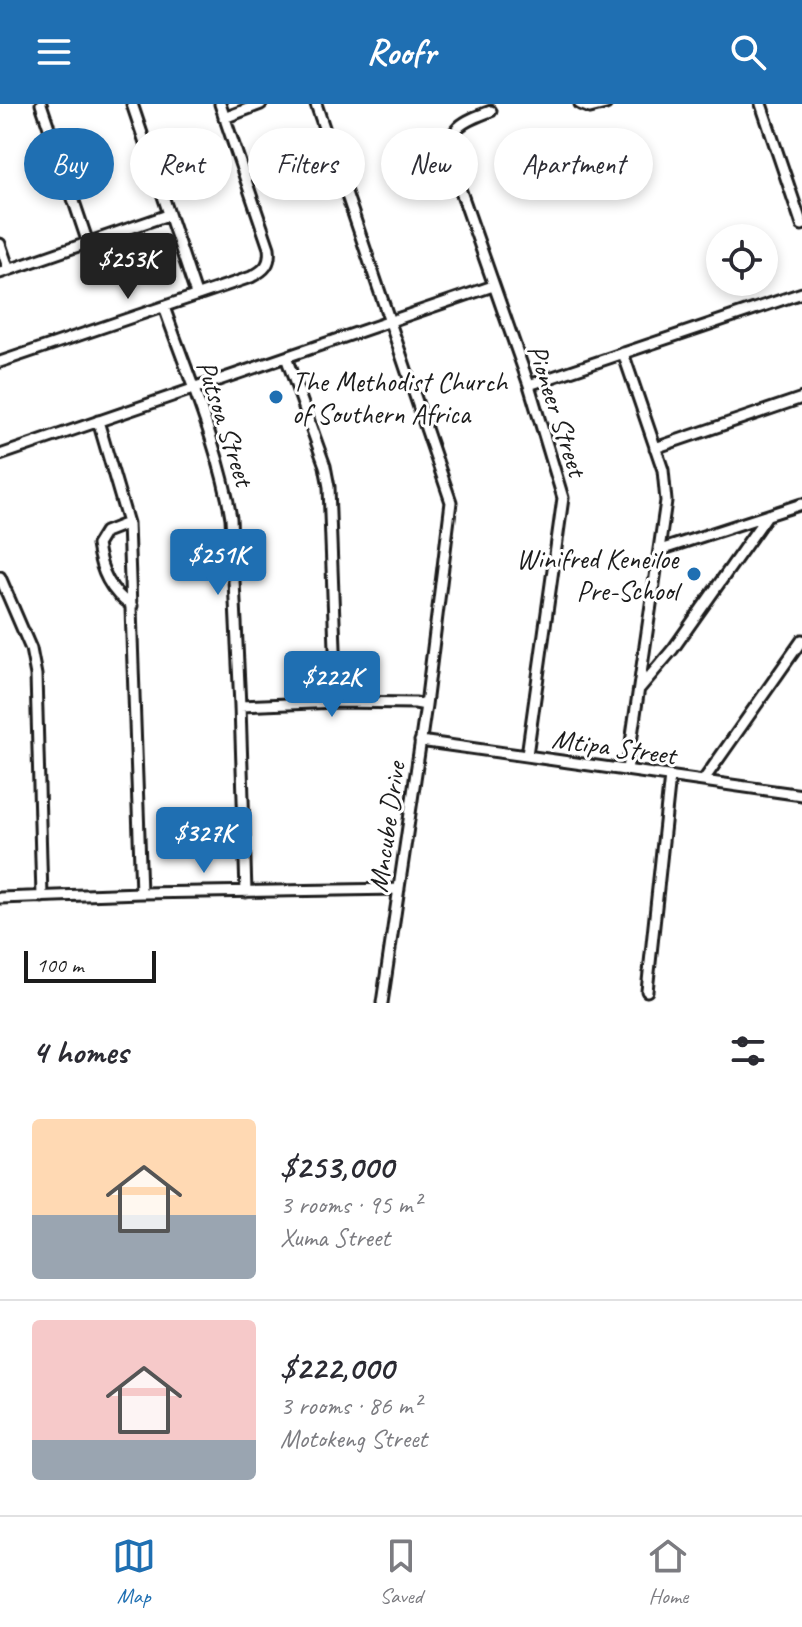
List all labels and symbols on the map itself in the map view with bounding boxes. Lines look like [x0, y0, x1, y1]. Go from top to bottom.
pin: $253K [72, 233, 184, 301]
street label: Pioneer Street [520, 340, 596, 483]
street label: Putsoa Street [189, 356, 263, 493]
place label: The Methodist Church of Southern Africa [292, 364, 509, 431]
marker: The Methodist Church of Southern Africa [267, 388, 285, 406]
pin: $251K [162, 529, 274, 597]
place label: Winifred Keneiloe Pre-School [516, 541, 683, 608]
marker: Winifred Keneiloe Pre-School [685, 565, 703, 583]
pin: $222K [276, 651, 388, 719]
street label: Mtipa Street [550, 721, 681, 773]
street label: Mncube Drive [360, 758, 413, 894]
pin: $327K [148, 807, 260, 875]
scale bar [24, 947, 156, 983]

